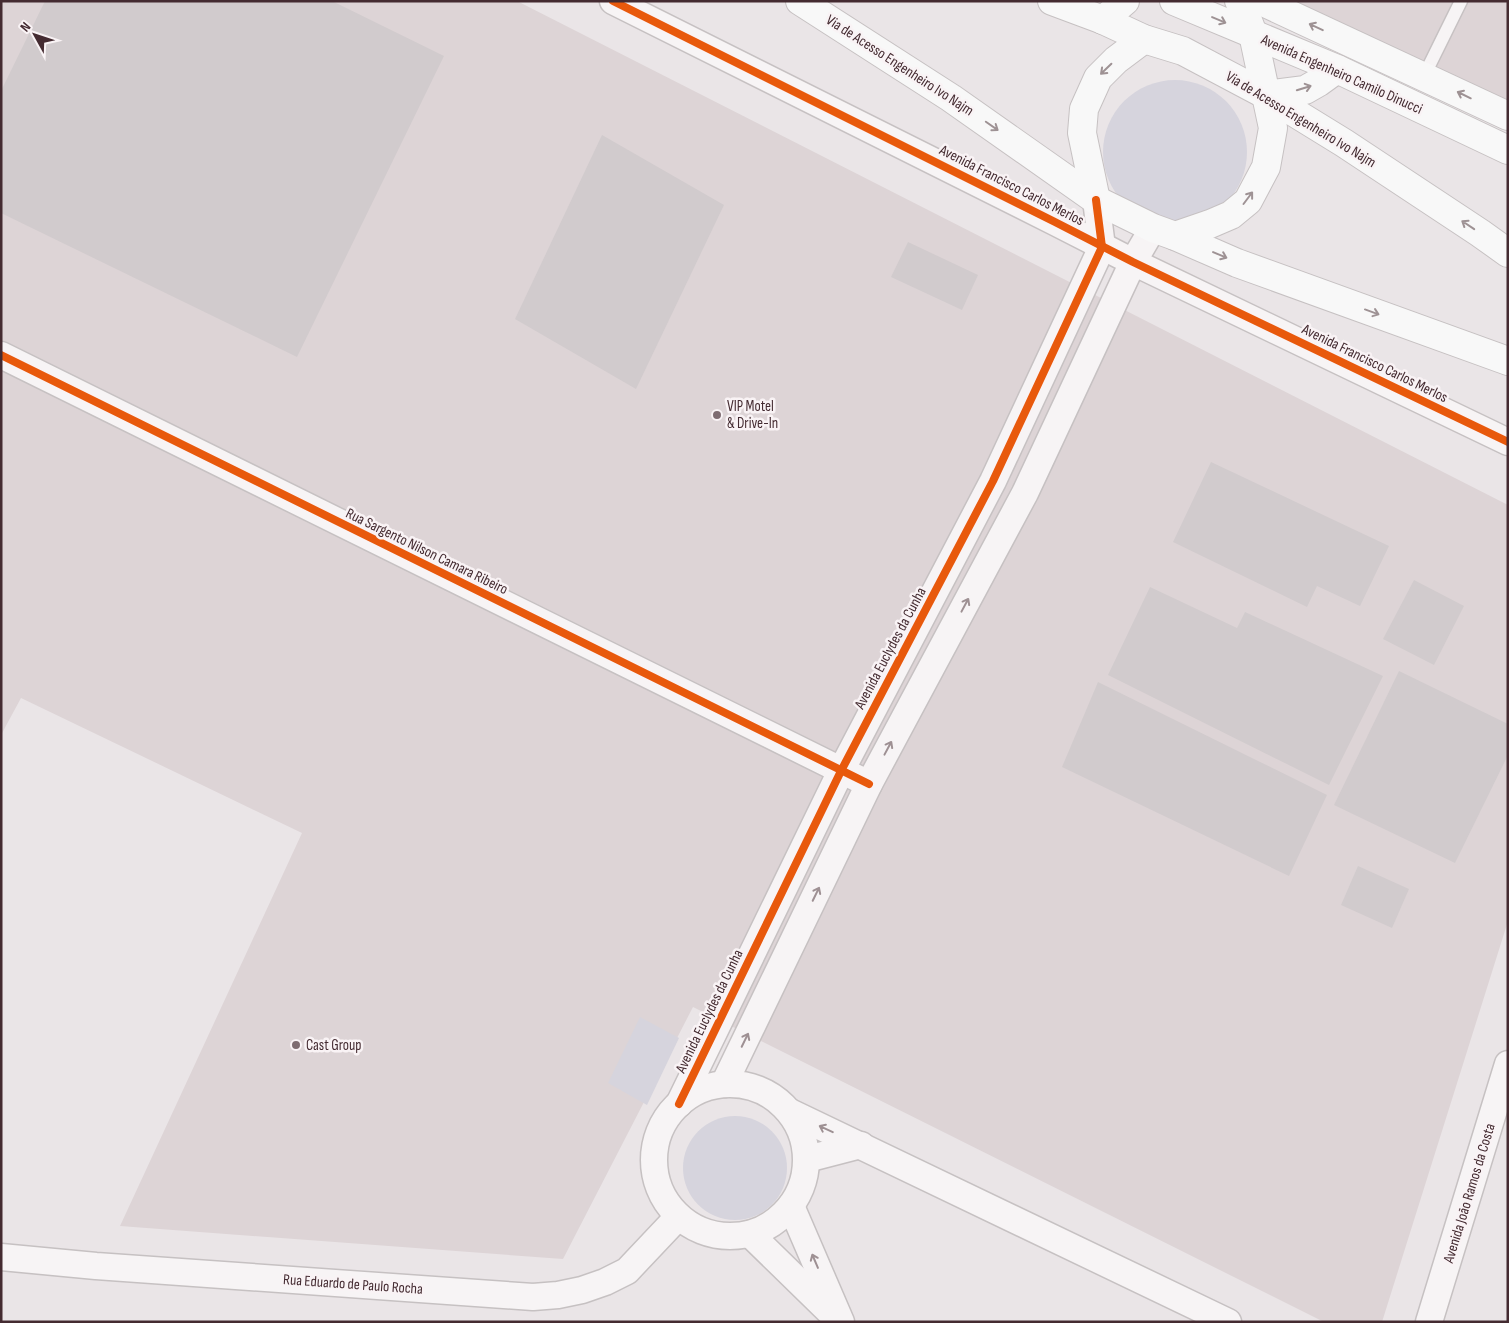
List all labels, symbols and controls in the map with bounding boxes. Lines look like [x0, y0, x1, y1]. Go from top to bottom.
north arrow [10, 10, 60, 60]
street label: Via de Acesso Engenheiro Ivo Najm [822, 11, 977, 120]
one-way arrow [1211, 16, 1226, 25]
text: N [17, 19, 34, 35]
one-way arrow [1309, 21, 1324, 31]
street label: Avenida Engenheiro Camilo Dinucci [1257, 30, 1426, 119]
one-way arrow [1101, 63, 1113, 75]
street label: Via de Acesso Engenheiro Ivo Najm [1222, 67, 1379, 172]
one-way arrow [1296, 83, 1312, 93]
one-way arrow [1457, 90, 1472, 100]
one-way arrow [984, 121, 998, 131]
street label: Avenida Francisco Carlos Merlos [935, 140, 1087, 230]
one-way arrow [1243, 191, 1253, 205]
one-way arrow [1461, 220, 1475, 230]
one-way arrow [1212, 251, 1227, 261]
one-way arrow [1364, 308, 1379, 317]
street label: Avenida Francisco Carlos Merlos [1298, 319, 1451, 407]
place label: VIP Motel & Drive-In [727, 397, 778, 433]
marker: VIP Motel & Drive-In [711, 409, 723, 421]
street label: Rua Sargento Nilson Camara Ribeiro [343, 504, 511, 599]
street label: Avenida Euclydes da Cunha [850, 584, 931, 713]
one-way arrow [961, 598, 970, 613]
one-way arrow [883, 741, 893, 756]
one-way arrow [812, 887, 821, 902]
street label: Avenida Euclydes da Cunha [671, 946, 748, 1077]
one-way arrow [741, 1033, 750, 1048]
place label: Cast Group [306, 1036, 361, 1055]
marker: Cast Group [290, 1039, 302, 1051]
street label: Avenida João Ramos da Costa [1439, 1121, 1500, 1266]
one-way arrow [819, 1123, 834, 1133]
one-way arrow [809, 1254, 819, 1269]
street label: Rua Eduardo de Paulo Rocha [282, 1270, 424, 1299]

